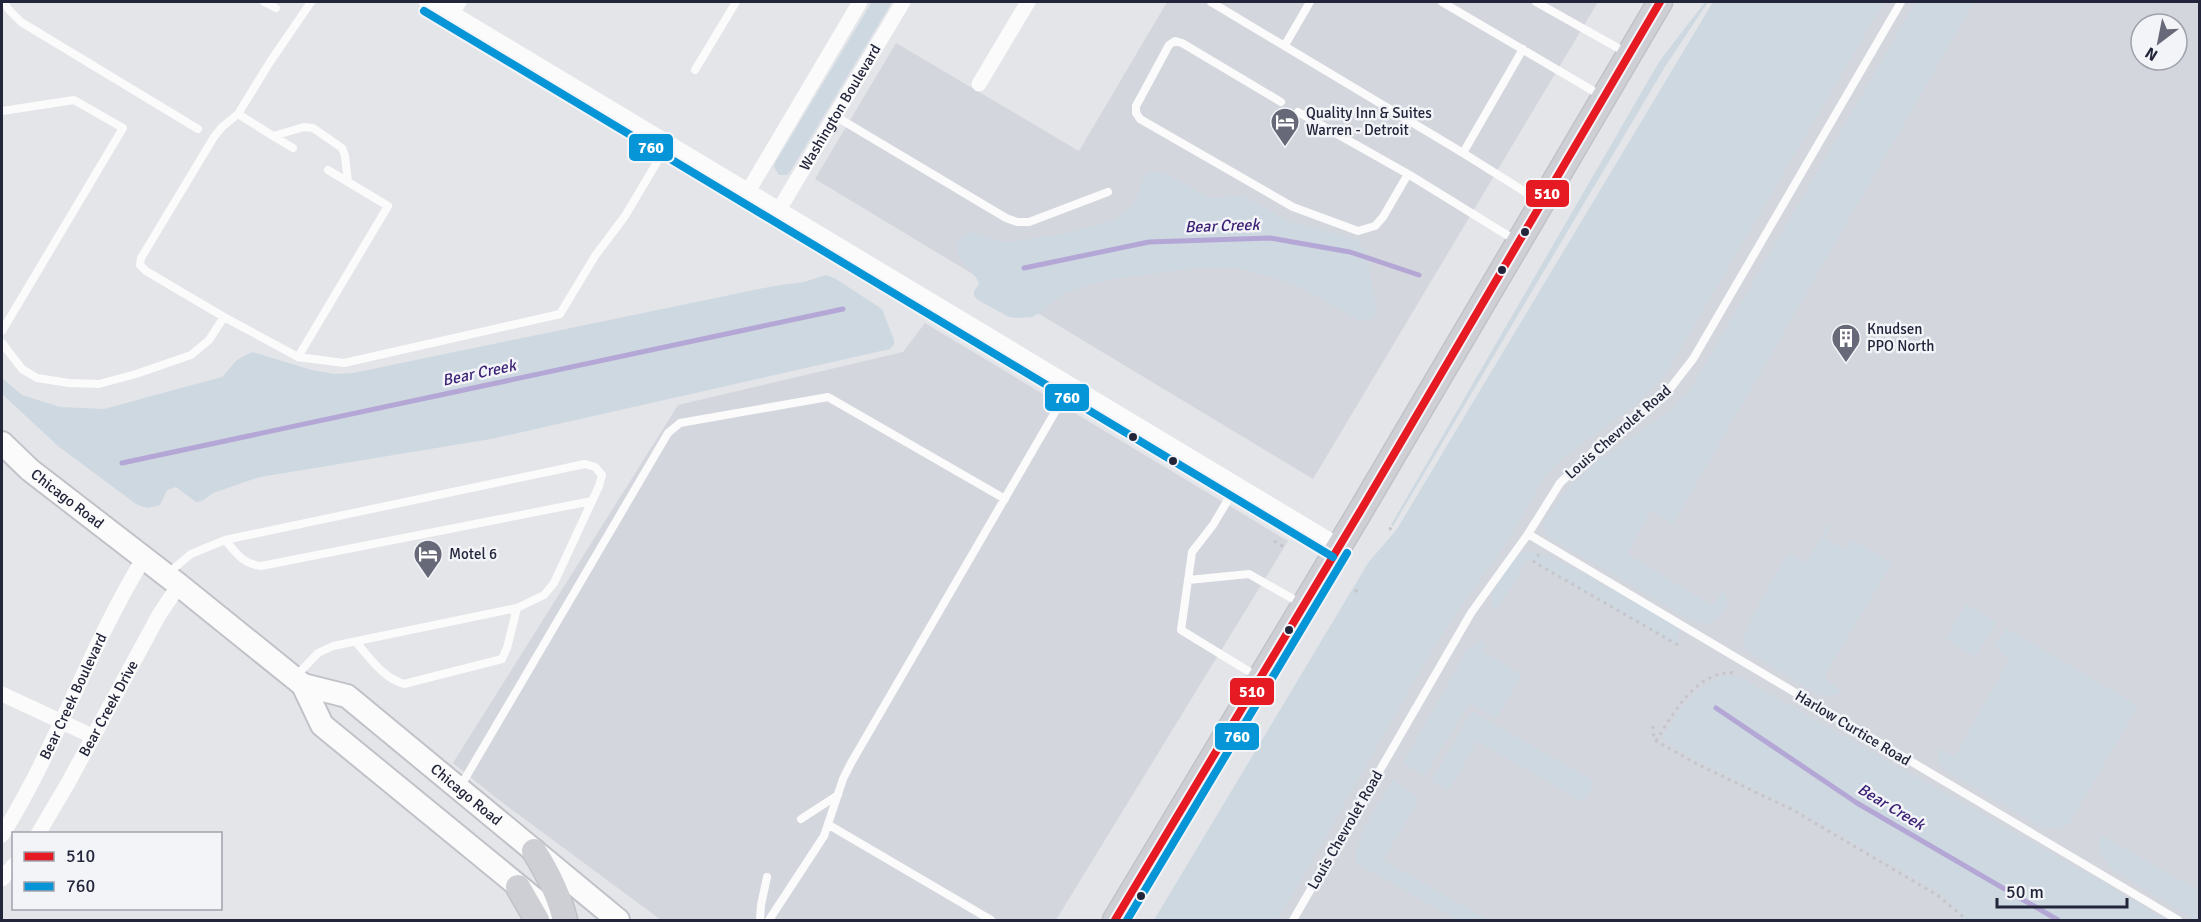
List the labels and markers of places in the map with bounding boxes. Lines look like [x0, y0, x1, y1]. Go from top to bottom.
place label: Quality Inn & Suites Warren - Detroit [1306, 104, 1432, 139]
hotel icon: Quality Inn & Suites Warren - Detroit [1269, 106, 1301, 148]
unlabelled marker [1519, 226, 1531, 238]
unlabelled marker [1496, 264, 1508, 276]
place label: Knudsen PPO North [1867, 320, 1934, 355]
building icon: Knudsen PPO North [1830, 322, 1862, 364]
unlabelled marker [1127, 431, 1139, 443]
unlabelled marker [1167, 455, 1179, 467]
hotel icon: Motel 6 [412, 538, 444, 580]
place label: Motel 6 [449, 545, 497, 563]
unlabelled marker [1283, 624, 1295, 636]
unlabelled marker [1135, 890, 1147, 902]

